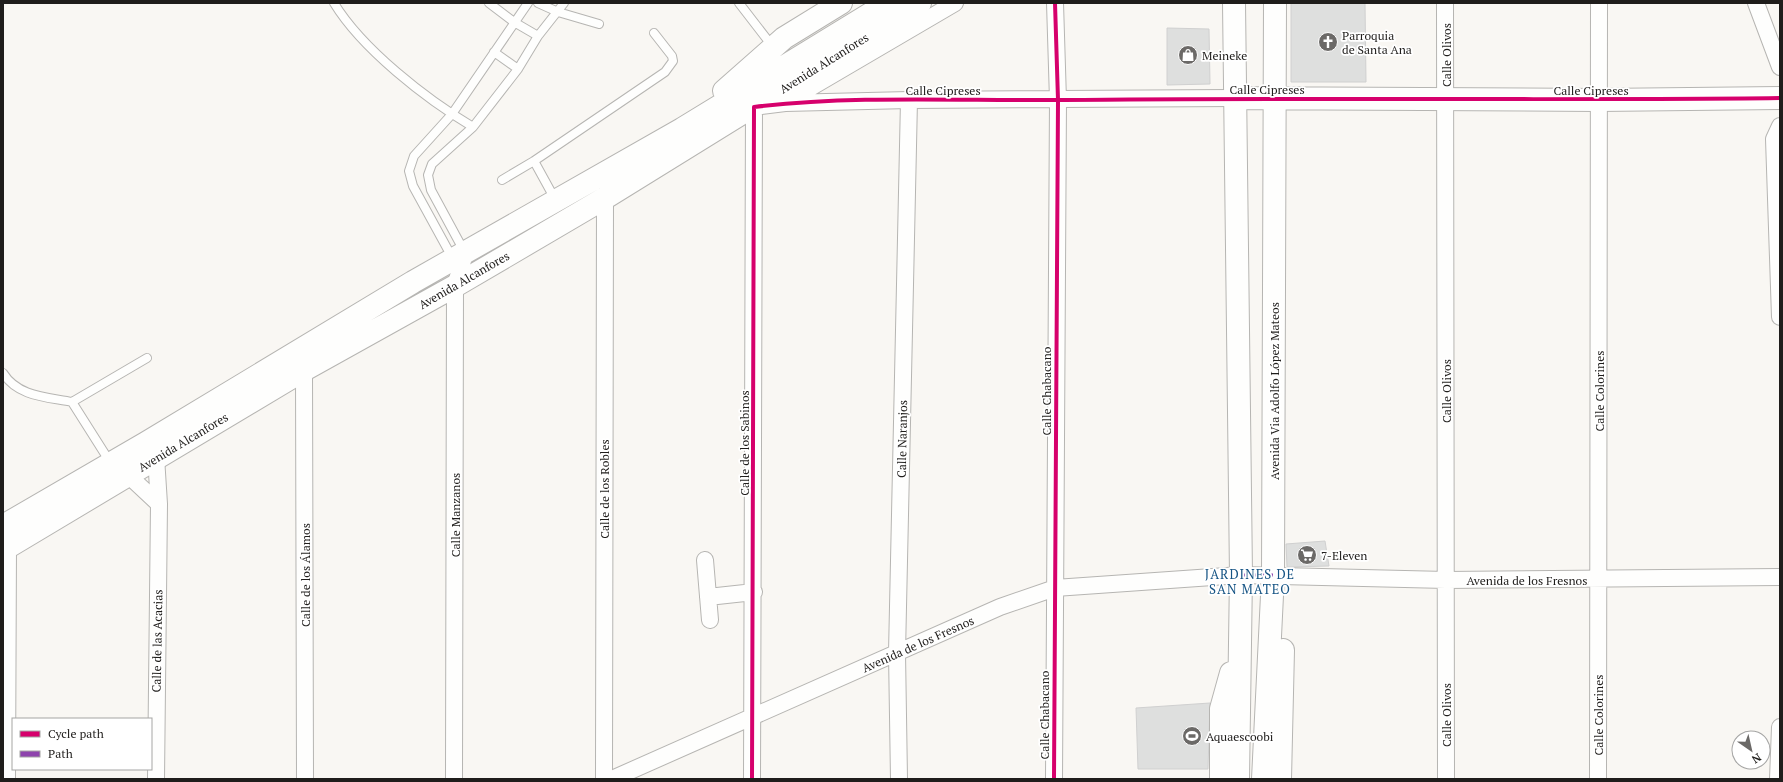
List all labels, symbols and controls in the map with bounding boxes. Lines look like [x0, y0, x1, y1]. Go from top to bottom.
street label: Calle Olivos [1439, 23, 1454, 87]
place label: Parroquia de Santa Ana [1342, 28, 1412, 57]
street label: Avenida Alcanfores [777, 30, 871, 96]
church icon: Parroquia de Santa Ana [1317, 31, 1339, 53]
shop icon: Meineke [1177, 44, 1199, 66]
place label: Meineke [1202, 48, 1247, 63]
street label: Calle Cipreses [1229, 82, 1305, 97]
street label: Calle Cipreses [905, 83, 981, 98]
street label: Calle Cipreses [1553, 83, 1629, 98]
street label: Avenida Alcanfores [416, 248, 512, 312]
street label: Avenida Via Adolfo López Mateos [1267, 302, 1282, 480]
street label: Calle Chabacano [1039, 346, 1054, 435]
street label: Calle Colorines [1592, 351, 1607, 431]
street label: Calle Olivos [1439, 359, 1454, 423]
street label: Calle de los Sabinos [737, 390, 752, 496]
street label: Calle Naranjos [894, 400, 910, 478]
street label: Avenida Alcanfores [135, 409, 231, 475]
street label: Calle de los Robles [597, 439, 612, 539]
street label: Calle Manzanos [448, 473, 463, 557]
street label: Calle de los Álamos [298, 523, 313, 627]
supermarket icon: 7-Eleven [1296, 544, 1318, 566]
place label: 7-Eleven [1321, 548, 1367, 563]
district label: JARDINES DE SAN MATEO [1205, 565, 1295, 598]
street label: Avenida de los Fresnos [1467, 573, 1587, 588]
street label: Calle de las Acacias [149, 589, 165, 693]
street label: Avenida de los Fresnos [860, 613, 976, 675]
street label: Calle Chabacano [1037, 670, 1052, 759]
street label: Calle Colorines [1591, 675, 1606, 755]
street label: Calle Olivos [1439, 683, 1454, 747]
legend [12, 718, 152, 770]
sports icon: Aquaescoobi [1181, 725, 1203, 747]
text: Cycle path [48, 726, 104, 741]
place label: Aquaescoobi [1206, 729, 1274, 744]
north arrow [1731, 730, 1771, 770]
text: Path [48, 746, 73, 761]
text: N [1749, 750, 1764, 767]

